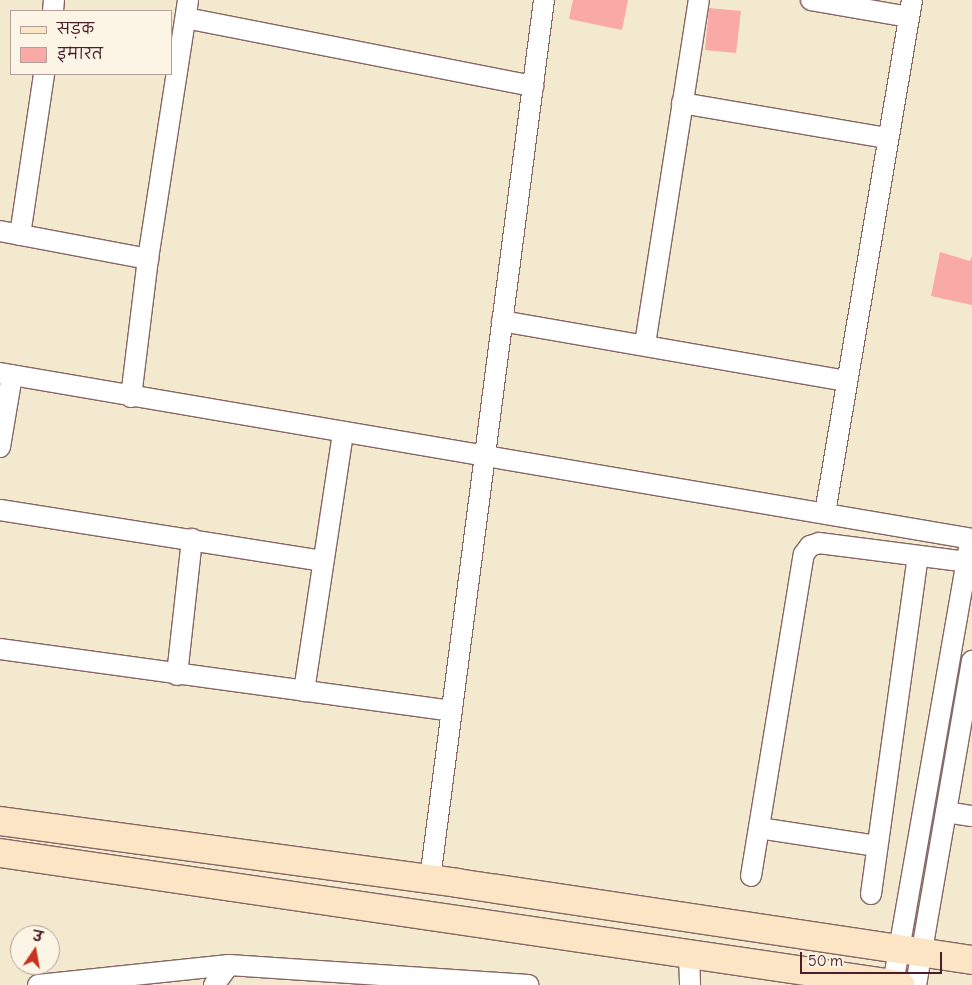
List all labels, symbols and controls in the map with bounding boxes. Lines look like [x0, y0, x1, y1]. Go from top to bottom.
legend [10, 10, 172, 75]
text: सड़क [57, 19, 94, 38]
text: इमारत [57, 44, 103, 63]
north arrow [10, 925, 60, 975]
text: उ [31, 927, 44, 946]
scale bar [802, 942, 944, 974]
text: 50 m [808, 951, 843, 970]

